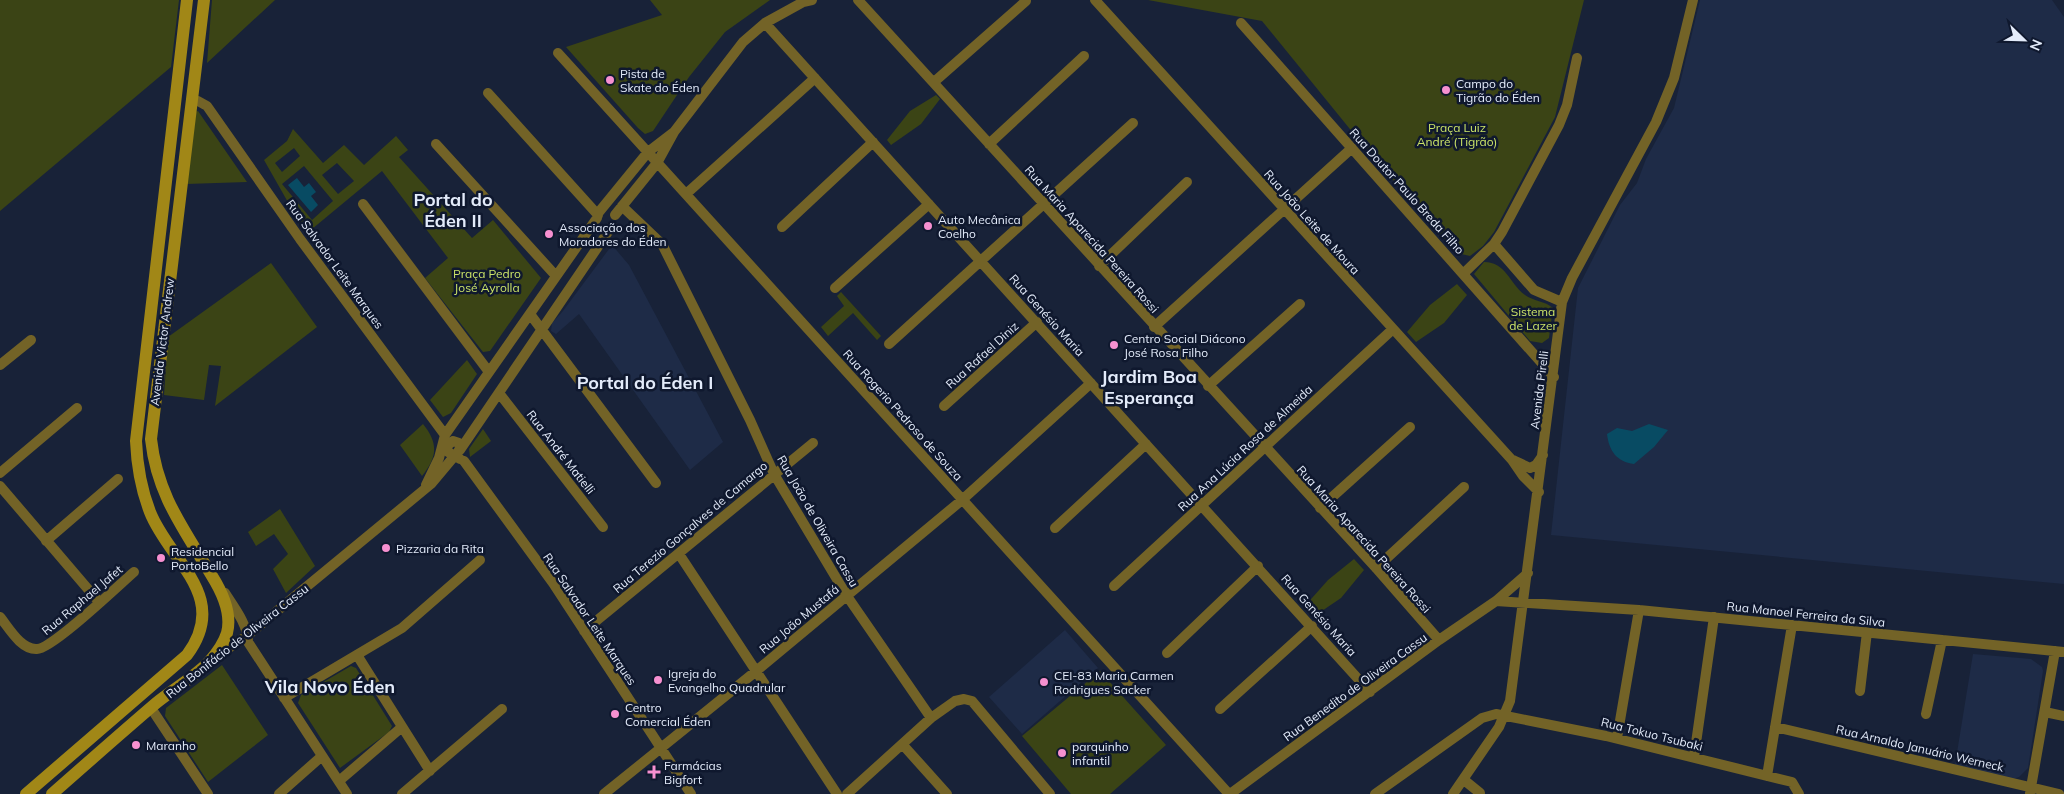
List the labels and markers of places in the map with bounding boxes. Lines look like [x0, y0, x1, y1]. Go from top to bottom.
place label: Pista de Skate do Éden [620, 66, 700, 95]
marker: Pista de Skate do Éden [604, 74, 616, 86]
place label: Campo do Tigrão do Éden [1456, 76, 1540, 105]
marker: Campo do Tigrão do Éden [1440, 84, 1452, 96]
place label: Auto Mecânica Coelho [938, 212, 1021, 241]
place label: Associação dos Moradores do Éden [559, 220, 667, 249]
marker: Auto Mecânica Coelho [922, 220, 934, 232]
marker: Associação dos Moradores do Éden [543, 228, 555, 240]
place label: Centro Social Diácono José Rosa Filho [1124, 331, 1246, 360]
marker: Centro Social Diácono José Rosa Filho [1108, 339, 1120, 351]
place label: Pizzaria da Rita [396, 541, 484, 556]
marker: Pizzaria da Rita [380, 542, 392, 554]
place label: Residencial PortoBello [171, 544, 234, 573]
marker: Residencial PortoBello [155, 552, 167, 564]
place label: Igreja do Evangelho Quadrular [668, 666, 786, 695]
place label: CEI-83 Maria Carmen Rodrigues Sacker [1054, 668, 1174, 697]
marker: Igreja do Evangelho Quadrular [652, 674, 664, 686]
marker: CEI-83 Maria Carmen Rodrigues Sacker [1038, 676, 1050, 688]
place label: Centro Comercial Éden [625, 700, 711, 729]
marker: Centro Comercial Éden [609, 708, 621, 720]
place label: Maranho [146, 738, 196, 753]
marker: Maranho [130, 739, 142, 751]
place label: parquinho infantil [1072, 739, 1129, 768]
marker: parquinho infantil [1056, 747, 1068, 759]
place label: Farmácias Bigfort [664, 758, 722, 787]
marker: Farmácias Bigfort [648, 766, 660, 778]

